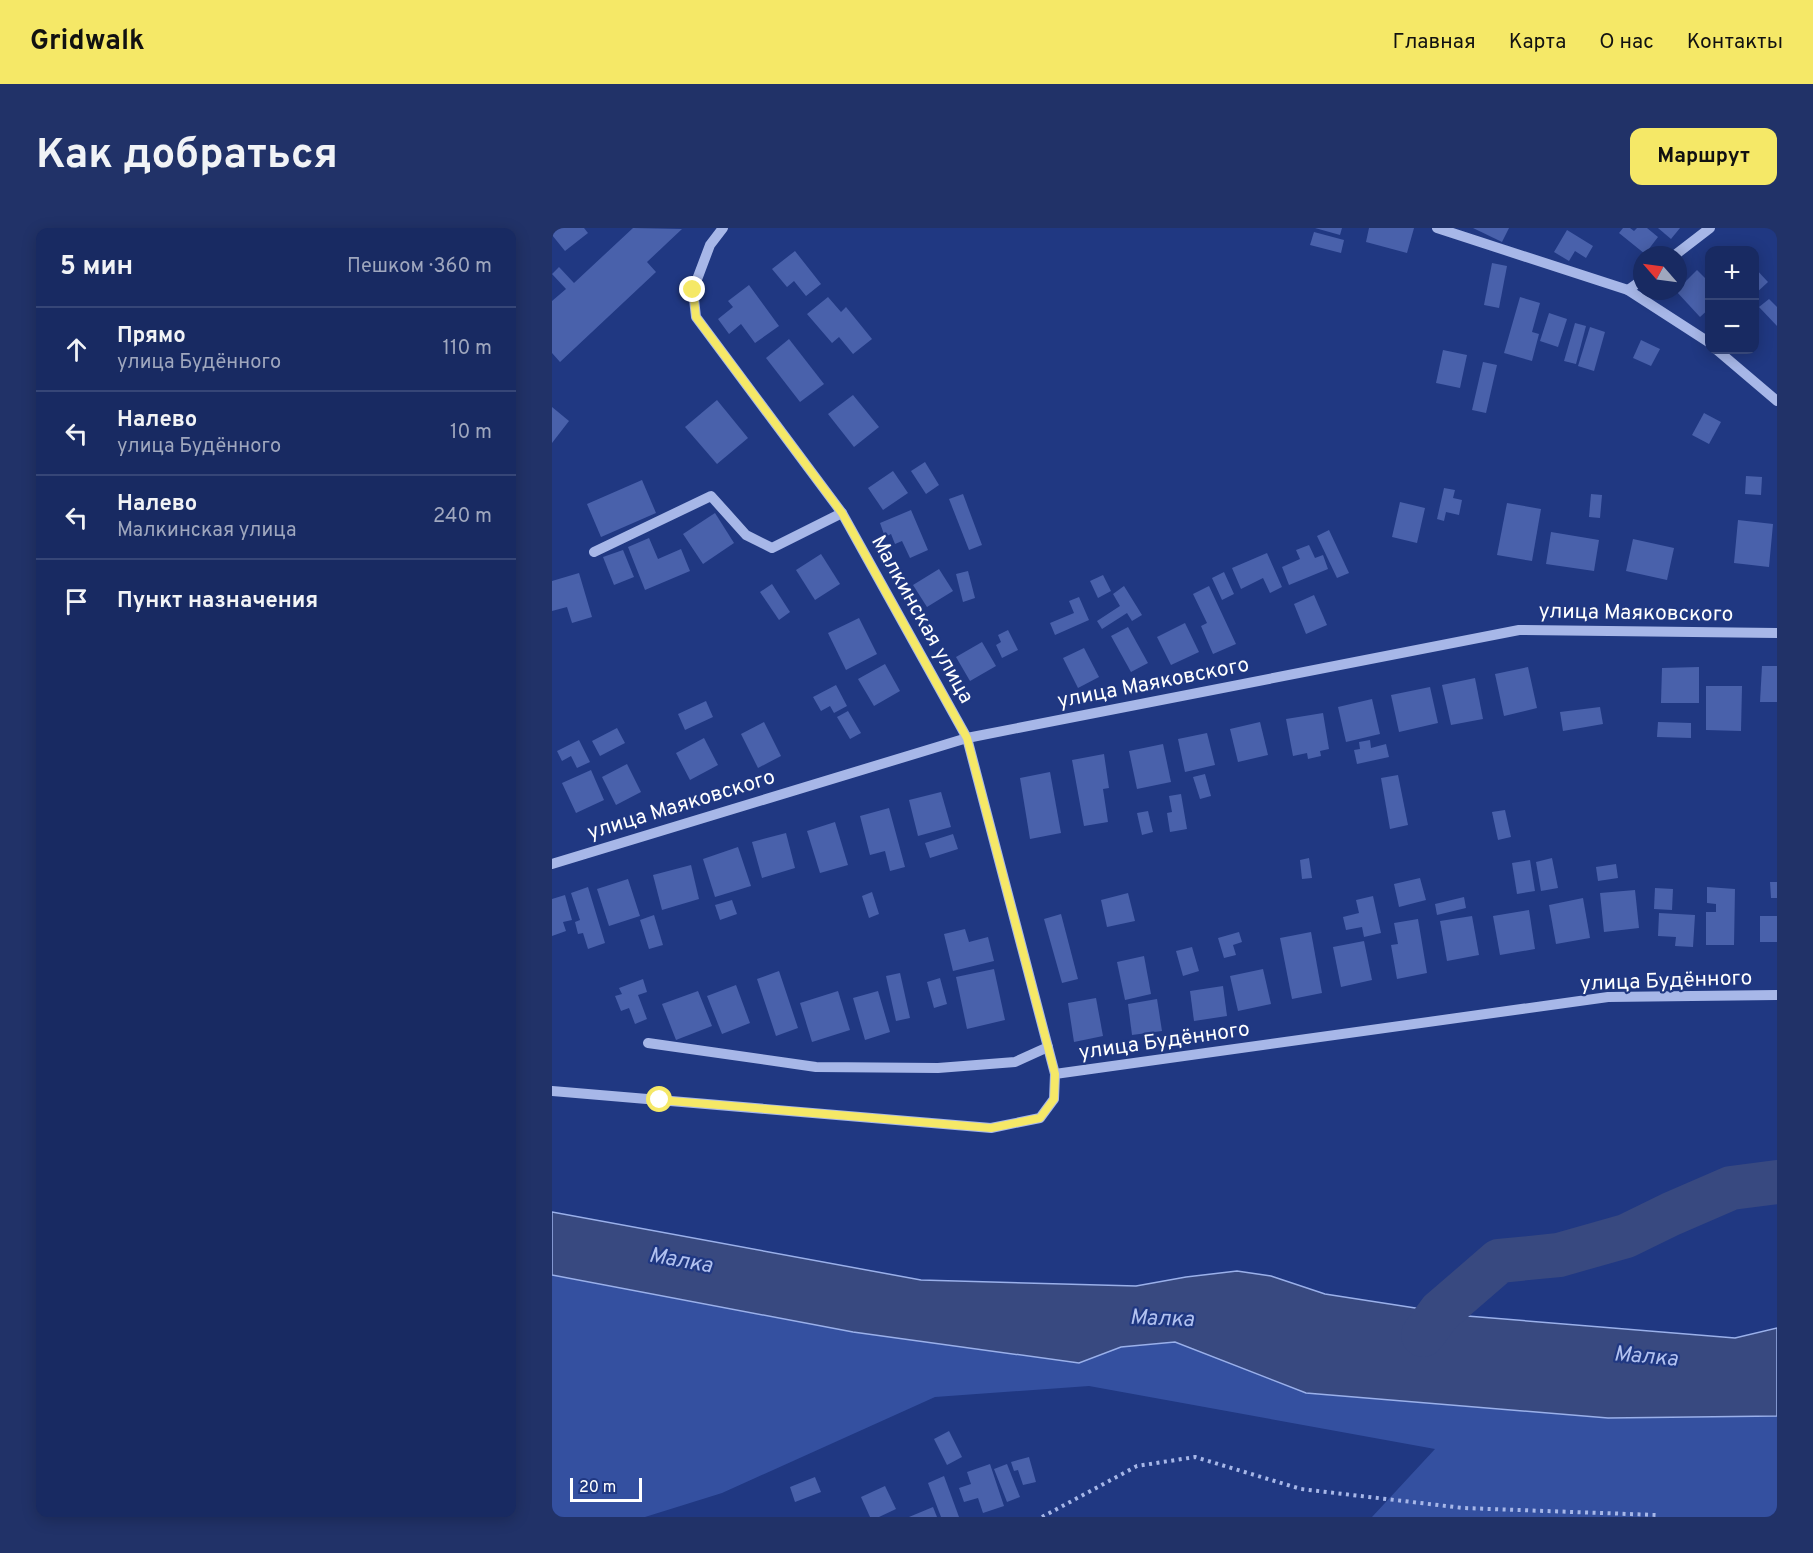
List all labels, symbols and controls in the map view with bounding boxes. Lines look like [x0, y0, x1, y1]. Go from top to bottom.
text: Gridwalk [30, 24, 145, 60]
text: Главная [1392, 29, 1476, 56]
text: Карта [1509, 29, 1566, 56]
text: О нас [1599, 29, 1654, 56]
text: Контакты [1687, 29, 1783, 56]
button: Маршрут [1630, 128, 1777, 185]
text: Как добраться [36, 130, 338, 183]
north arrow [1633, 246, 1687, 300]
map controls [1705, 246, 1759, 354]
button: + [1705, 246, 1759, 300]
text: 5 мин [60, 251, 133, 284]
text: Пешком · 360 m [347, 254, 492, 280]
route end [679, 276, 705, 302]
button: − [1705, 300, 1759, 354]
text: Прямо [117, 323, 186, 350]
icon: ahead [60, 333, 93, 366]
text: 110 m [443, 336, 492, 362]
text: улица Будённого [117, 350, 281, 376]
text: Налево [117, 407, 197, 434]
icon: left [60, 417, 93, 450]
text: 10 m [450, 420, 492, 446]
text: улица Будённого [117, 434, 281, 460]
text: Налево [117, 491, 197, 518]
icon: left [60, 501, 93, 534]
text: 240 m [433, 504, 492, 530]
text: Малкинская улица [117, 518, 296, 544]
street label: Малкинская улица [864, 531, 979, 709]
icon: arrive [60, 585, 93, 618]
text: Пункт назначения [117, 588, 318, 615]
street label: улица Маяковского [1538, 598, 1734, 629]
street label: улица Маяковского [1055, 652, 1252, 715]
street label: улица Маяковского [584, 764, 779, 847]
street label: улица Будённого [1579, 965, 1753, 998]
street label: улица Будённого [1077, 1016, 1251, 1067]
route start [646, 1086, 672, 1112]
water label: Малка [647, 1243, 715, 1280]
water label: Малка [1129, 1305, 1195, 1334]
water label: Малка [1613, 1341, 1680, 1374]
scale bar [570, 1475, 642, 1502]
text: 20 m [579, 1478, 616, 1498]

